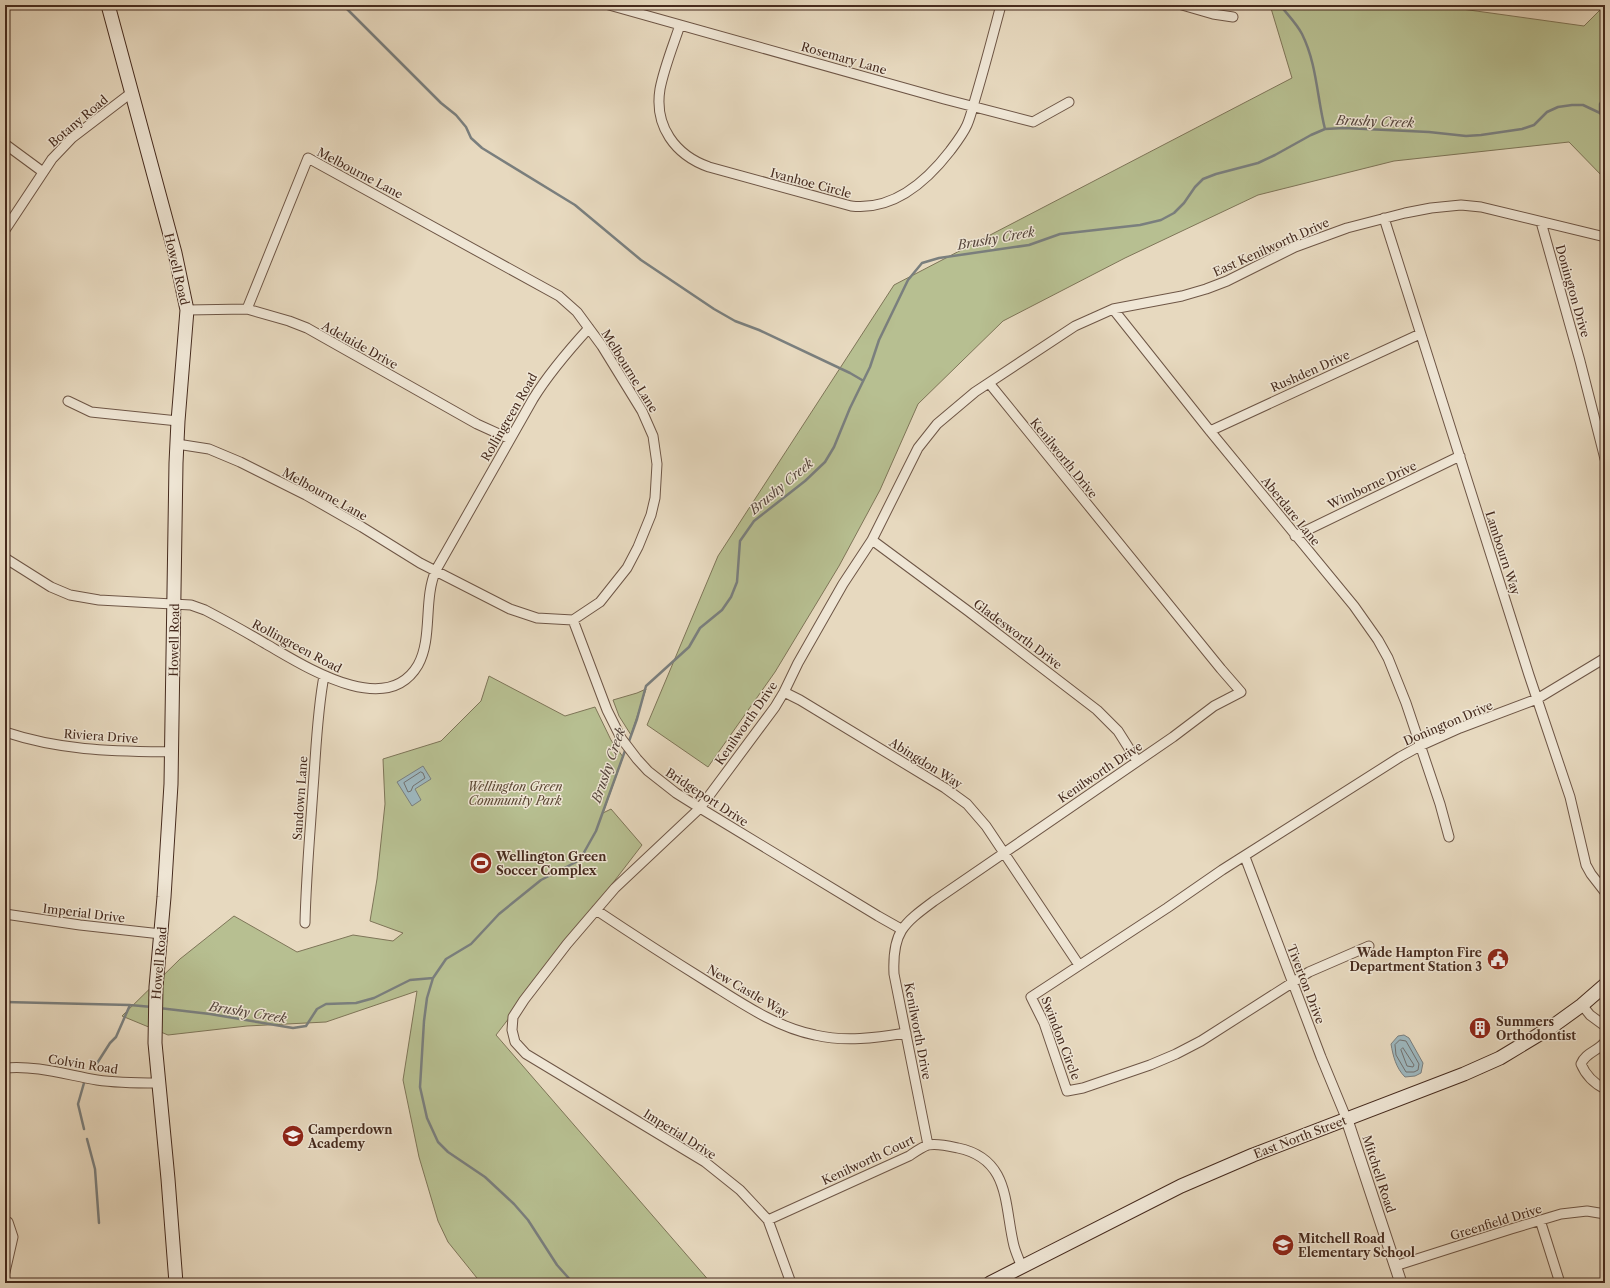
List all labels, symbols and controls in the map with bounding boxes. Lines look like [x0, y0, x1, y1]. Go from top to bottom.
street label: Rosemary Lane [799, 39, 889, 77]
street label: Botany Road [45, 91, 111, 150]
water label: Brushy Creek [1335, 112, 1415, 130]
street label: Melbourne Lane [315, 144, 406, 202]
street label: Ivanhoe Circle [769, 165, 853, 201]
street label: East Kenilworth Drive [1211, 214, 1332, 279]
water label: Brushy Creek [955, 223, 1036, 253]
street label: Howell Road [161, 232, 193, 307]
street label: Donington Drive [1553, 243, 1593, 339]
street label: Adelaide Drive [318, 317, 401, 372]
street label: Melbourne Lane [598, 327, 662, 416]
street label: Rushden Drive [1268, 347, 1352, 395]
street label: Rollingreen Road [478, 370, 541, 464]
street label: Kenilworth Drive [1027, 415, 1101, 501]
water label: Brushy Creek [745, 455, 816, 518]
street label: Wimborne Drive [1324, 458, 1419, 513]
street label: Melbourne Lane [280, 464, 370, 524]
street label: Aberdare Lane [1258, 473, 1324, 549]
street label: Lambourn Way [1482, 509, 1524, 597]
street label: Gladesworth Drive [971, 596, 1065, 672]
street label: Howell Road [166, 603, 182, 677]
street label: Rollingreen Road [250, 616, 345, 676]
street label: Kenilworth Drive [712, 678, 781, 768]
street label: Donington Drive [1401, 697, 1495, 749]
water label: Brushy Creek [587, 725, 628, 806]
street label: Riviera Drive [63, 726, 139, 746]
street label: Abingdon Way [886, 734, 966, 792]
street label: Kenilworth Drive [1055, 738, 1145, 806]
street label: Sandown Lane [290, 755, 310, 841]
street label: Bridgeport Drive [663, 765, 751, 830]
park label: Wellington Green Community Park [467, 779, 563, 808]
place label: Wellington Green Soccer Complex [495, 849, 607, 878]
sports icon: Wellington Green Soccer Complex [468, 850, 494, 876]
street label: Imperial Drive [42, 901, 126, 926]
street label: Howell Road [148, 925, 170, 1000]
street label: Tiverton Drive [1284, 942, 1328, 1026]
place label: Wade Hampton Fire Department Station 3 [1349, 945, 1482, 974]
public building icon: Wade Hampton Fire Department Station 3 [1485, 946, 1511, 972]
street label: New Castle Way [705, 962, 792, 1021]
street label: Kenilworth Drive [901, 981, 935, 1081]
street label: Swindon Circle [1038, 994, 1084, 1082]
water label: Brushy Creek [207, 998, 288, 1026]
place label: Summers Orthodontist [1496, 1014, 1576, 1043]
building icon: Summers Orthodontist [1467, 1015, 1493, 1041]
street label: Colvin Road [47, 1051, 120, 1077]
street label: Imperial Drive [641, 1106, 719, 1162]
street label: East North Street [1251, 1112, 1349, 1162]
place label: Camperdown Academy [307, 1122, 393, 1151]
school or university icon: Camperdown Academy [280, 1123, 306, 1149]
street label: Kenilworth Court [819, 1132, 917, 1188]
street label: Mitchell Road [1359, 1133, 1399, 1215]
street label: Greenfield Drive [1448, 1201, 1544, 1243]
place label: Mitchell Road Elementary School [1298, 1231, 1415, 1260]
school or university icon: Mitchell Road Elementary School [1270, 1232, 1296, 1258]

